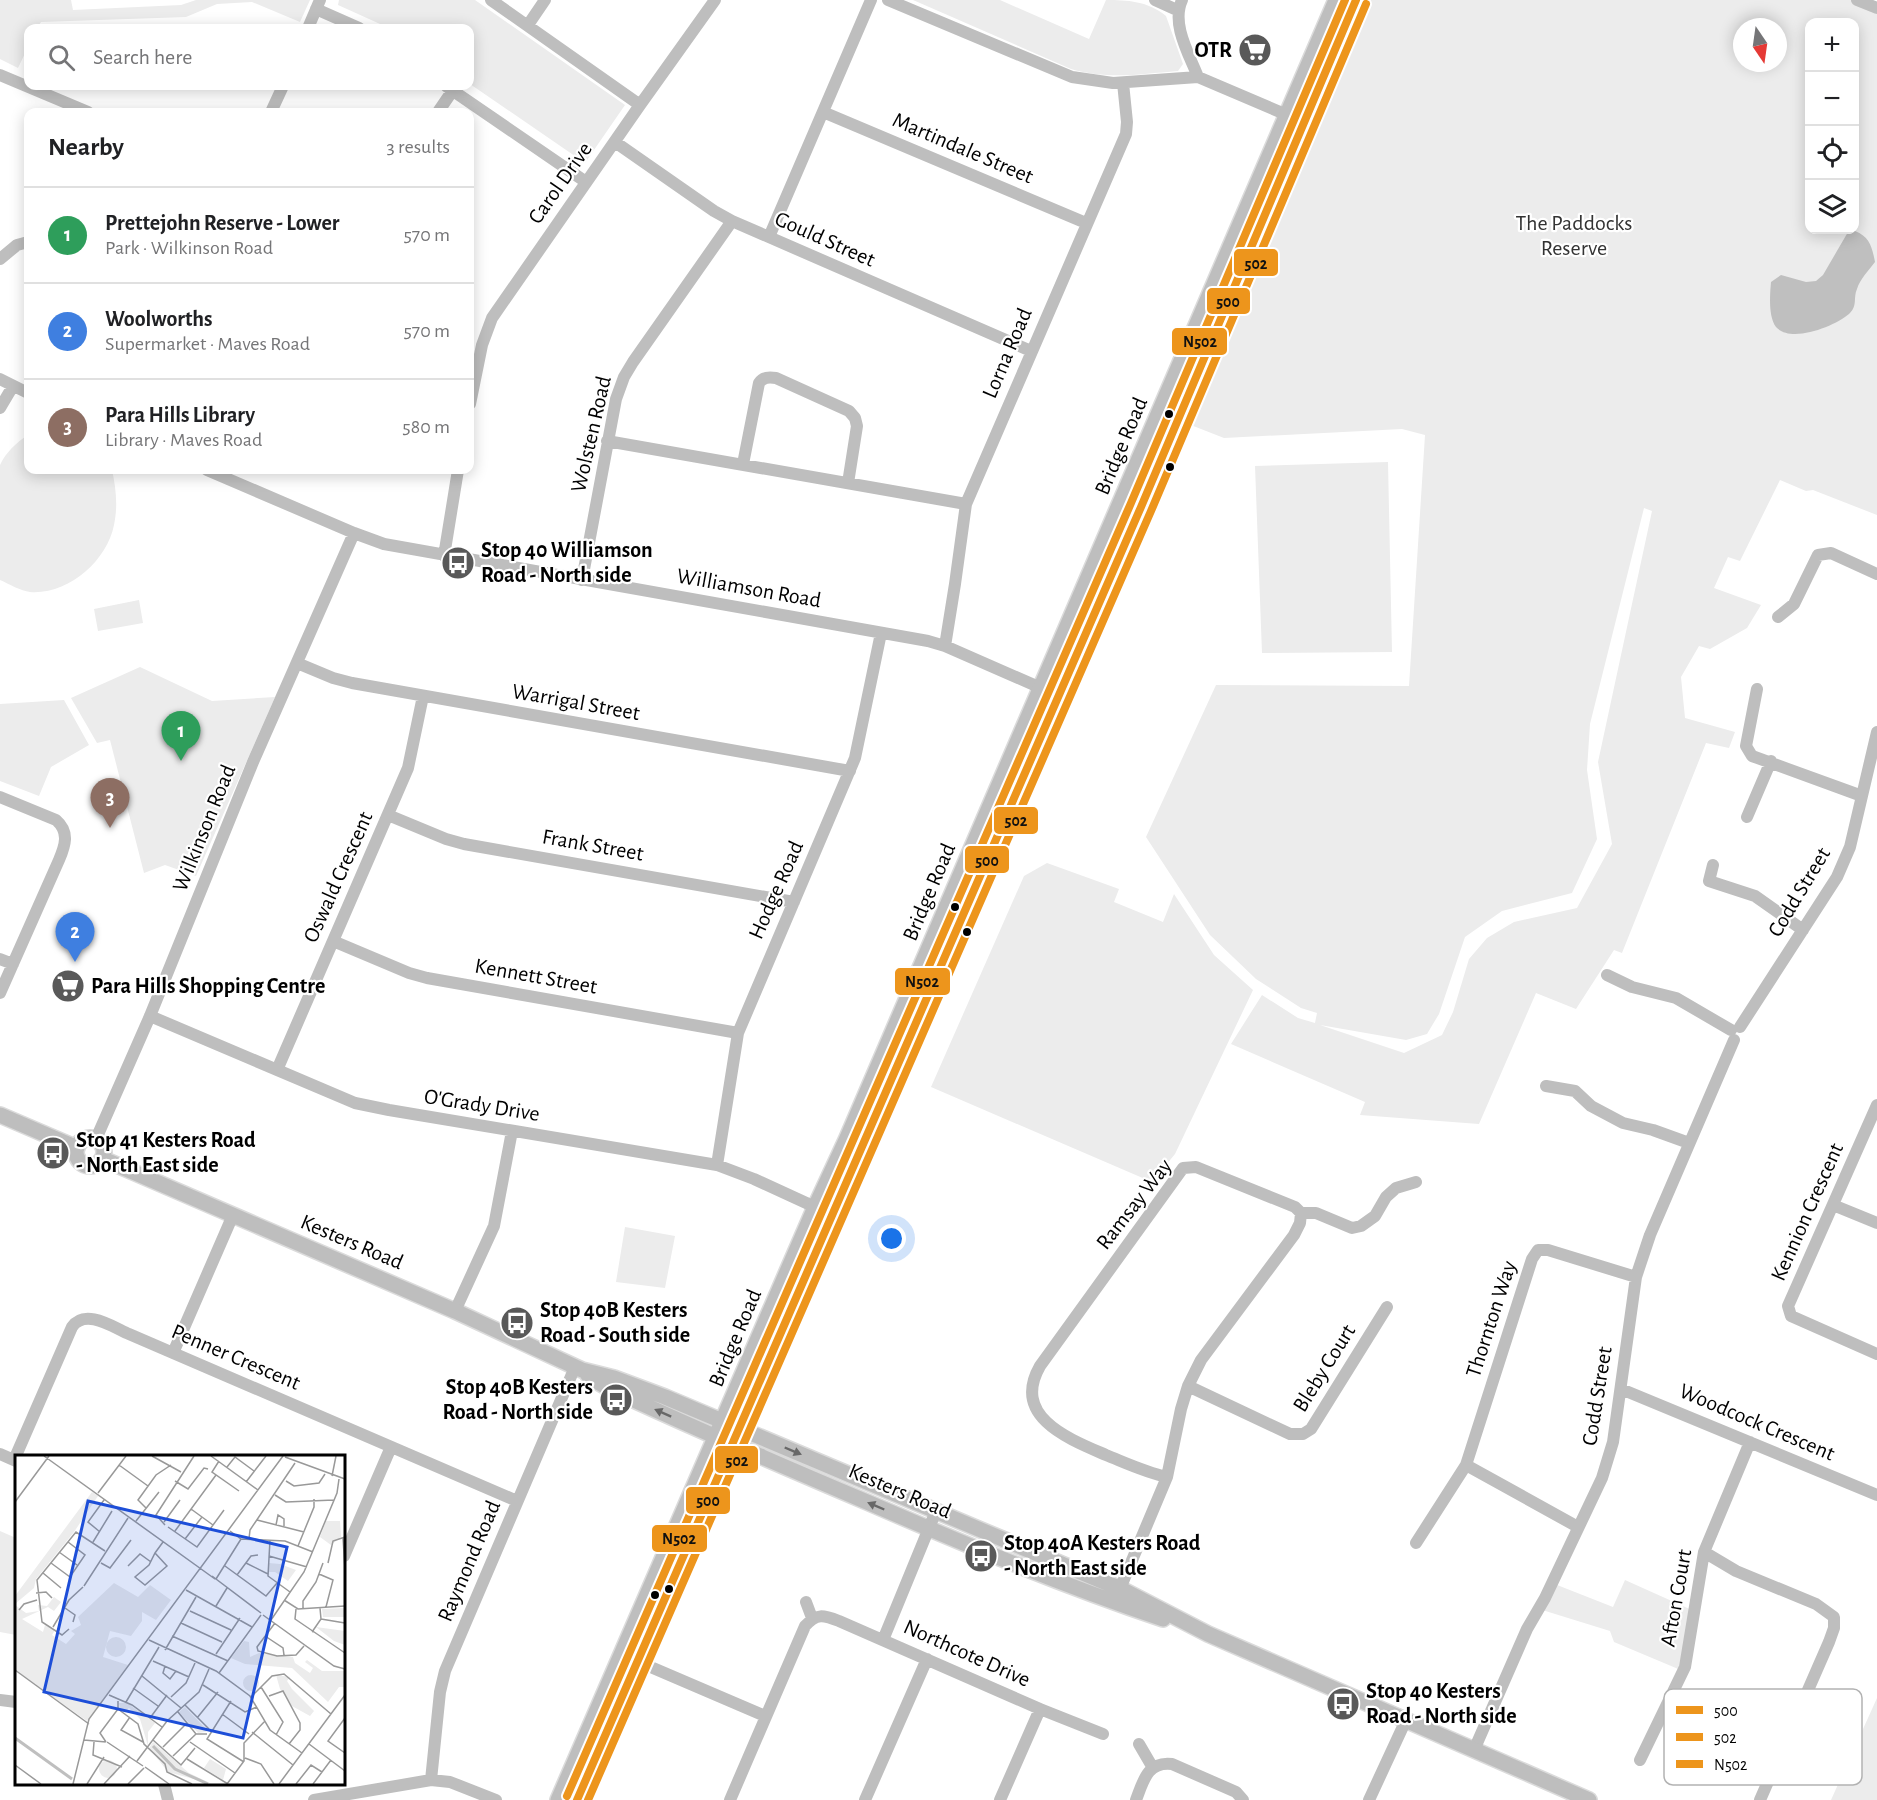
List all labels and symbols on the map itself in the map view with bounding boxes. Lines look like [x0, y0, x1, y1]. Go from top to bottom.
north arrow [1733, 18, 1787, 72]
supermarket icon: OTR [1237, 32, 1273, 68]
place label: OTR [1195, 39, 1232, 61]
street label: Martindale Street [889, 108, 1037, 188]
street label: Carol Drive [524, 138, 596, 228]
street label: Gould Street [772, 207, 878, 271]
park label: The Paddocks Reserve [1515, 212, 1633, 259]
line badge: 502 [1233, 248, 1279, 277]
text: 502 [1245, 256, 1268, 272]
line badge: 500 [1206, 287, 1251, 315]
text: 500 [1216, 294, 1240, 310]
street label: Lorna Road [978, 305, 1036, 401]
line badge: N502 [1171, 327, 1228, 356]
text: N502 [1183, 334, 1217, 350]
street label: Wolsten Road [567, 374, 615, 494]
street label: Bridge Road [1091, 394, 1151, 498]
unlabelled marker [1163, 408, 1175, 420]
unlabelled marker [1164, 461, 1176, 473]
place label: Stop 40 Williamson Road - North side [481, 539, 653, 586]
bus stop icon: Stop 40 Williamson Road - North side [440, 545, 476, 581]
street label: Williamson Road [675, 564, 823, 612]
street label: Warrigal Street [510, 680, 642, 724]
pin: 1 [162, 712, 201, 761]
street label: Wilkinson Road [169, 761, 239, 895]
pin: 3 [90, 778, 130, 828]
line badge: 502 [993, 806, 1039, 835]
street label: Oswald Crescent [299, 808, 377, 946]
text: 502 [1005, 813, 1028, 829]
street label: Frank Street [541, 825, 645, 865]
street label: Hodge Road [745, 838, 807, 942]
street label: Bridge Road [899, 840, 959, 944]
street label: Codd Street [1764, 843, 1834, 941]
line badge: 500 [964, 845, 1010, 874]
text: 500 [975, 853, 999, 869]
unlabelled marker [949, 901, 961, 913]
pin: 2 [56, 912, 94, 962]
unlabelled marker [961, 926, 973, 938]
street label: Kennett Street [473, 954, 599, 998]
line badge: N502 [894, 967, 951, 996]
supermarket icon: Para Hills Shopping Centre [50, 968, 86, 1004]
text: N502 [905, 974, 939, 990]
place label: Para Hills Shopping Centre [91, 975, 325, 997]
street label: O'Grady Drive [423, 1085, 541, 1125]
place label: Stop 41 Kesters Road - North East side [76, 1129, 256, 1176]
bus stop icon: Stop 41 Kesters Road - North East side [35, 1135, 71, 1171]
street label: Kennion Crescent [1767, 1140, 1847, 1284]
street label: Ramsay Way [1092, 1154, 1176, 1253]
street label: Kesters Road [297, 1211, 407, 1273]
your location [877, 1224, 906, 1253]
street label: Thornton Way [1462, 1257, 1520, 1380]
street label: Bridge Road [705, 1286, 765, 1390]
place label: Stop 40B Kesters Road - South side [540, 1299, 690, 1346]
bus stop icon: Stop 40B Kesters Road - South side [499, 1305, 535, 1341]
street label: Penner Crescent [168, 1320, 304, 1394]
street label: Bleby Court [1289, 1320, 1359, 1416]
street label: Codd Street [1578, 1345, 1616, 1447]
place label: Stop 40B Kesters Road - North side [442, 1376, 593, 1423]
street label: Woodcock Crescent [1676, 1379, 1838, 1465]
bus stop icon: Stop 40B Kesters Road - North side [598, 1382, 634, 1418]
one-way arrow [655, 1409, 672, 1418]
line badge: 502 [714, 1445, 759, 1474]
one-way arrow [784, 1446, 802, 1456]
text: 502 [726, 1453, 749, 1469]
inset map [15, 1455, 345, 1785]
street label: Kesters Road [845, 1460, 955, 1522]
line badge: 500 [685, 1486, 731, 1515]
text: 500 [696, 1493, 720, 1509]
street label: Raymond Road [434, 1497, 504, 1625]
one-way arrow [867, 1501, 885, 1511]
line badge: N502 [651, 1524, 708, 1553]
text: N502 [662, 1531, 696, 1547]
place label: Stop 40A Kesters Road - North East side [1004, 1532, 1201, 1579]
bus stop icon: Stop 40A Kesters Road - North East side [963, 1538, 999, 1574]
street label: Afton Court [1657, 1547, 1695, 1649]
unlabelled marker [663, 1583, 675, 1595]
unlabelled marker [649, 1589, 661, 1601]
street label: Northcote Drive [900, 1615, 1034, 1691]
place label: Stop 40 Kesters Road - North side [1366, 1680, 1517, 1727]
bus stop icon: Stop 40 Kesters Road - North side [1325, 1686, 1361, 1722]
legend [1664, 1689, 1862, 1785]
text: 500 [1714, 1703, 1738, 1719]
text: 502 [1714, 1730, 1736, 1746]
text: N502 [1714, 1757, 1747, 1773]

